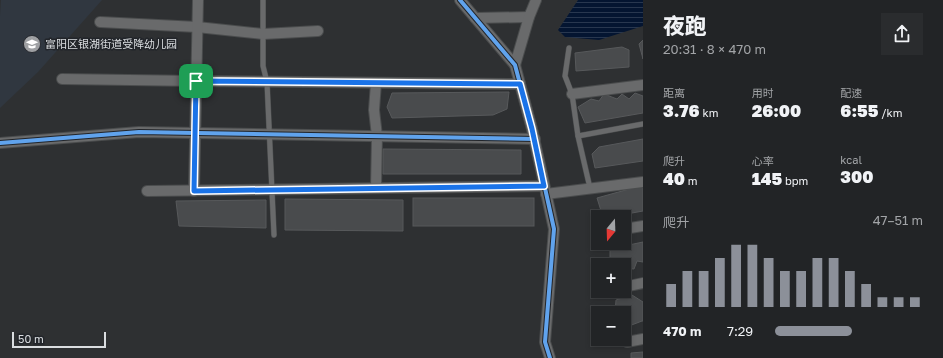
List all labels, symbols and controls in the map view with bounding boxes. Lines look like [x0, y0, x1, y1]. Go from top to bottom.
text: 夜跑 [663, 12, 707, 39]
button: share [881, 13, 923, 55]
school or university icon: 富阳区银湖街道受降幼儿园 [22, 34, 42, 54]
place label: 富阳区银湖街道受降幼儿园 [45, 37, 177, 50]
text: 20:31 · 8 × 470 m [663, 41, 766, 57]
pin [179, 64, 213, 98]
icon: arrive [185, 70, 207, 92]
text: 距离 [663, 86, 685, 99]
text: 用时 [752, 86, 774, 99]
text: 配速 [840, 86, 862, 99]
text: 3.76 [663, 100, 700, 121]
text: 26:00 [752, 100, 801, 121]
text: 6:55 [840, 100, 878, 121]
text: km [700, 106, 718, 119]
text: /km [878, 106, 902, 119]
text: kcal [840, 153, 862, 166]
text: 爬升 [663, 154, 685, 167]
text: 心率 [752, 154, 774, 167]
text: 300 [840, 166, 873, 187]
text: 40 [663, 168, 685, 189]
text: 145 [752, 168, 782, 189]
text: m [685, 174, 698, 187]
text: bpm [782, 174, 808, 187]
north arrow [591, 210, 631, 250]
map controls [591, 210, 631, 346]
text: 47–51 m [873, 212, 923, 228]
text: 爬升 [663, 214, 689, 230]
button: + [591, 258, 631, 298]
button: − [591, 306, 631, 346]
text: 470 m [663, 323, 701, 339]
text: 7:29 [727, 323, 753, 339]
scale bar [12, 330, 106, 349]
text: 50 m [18, 332, 44, 345]

